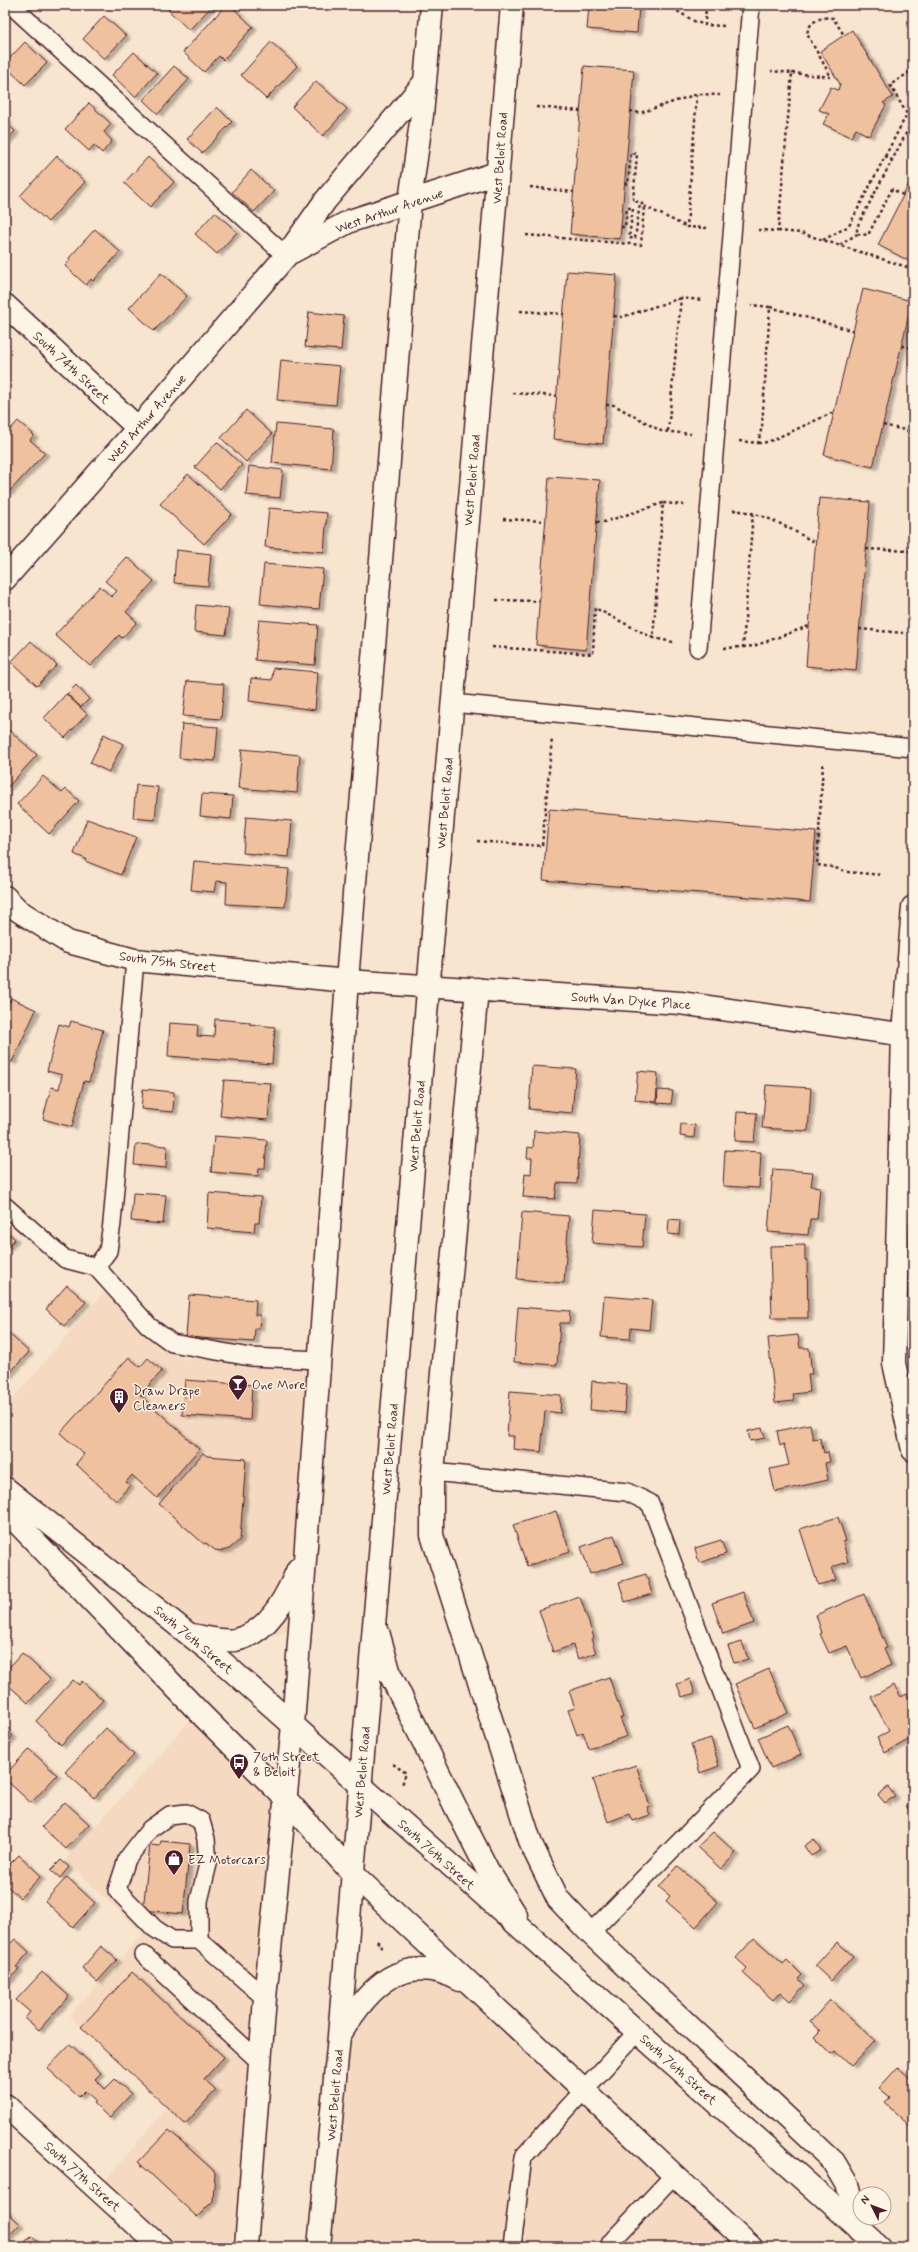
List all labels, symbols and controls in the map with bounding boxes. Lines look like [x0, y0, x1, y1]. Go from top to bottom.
street label: West Beloit Road [489, 112, 512, 205]
street label: West Arthur Avenue [333, 185, 446, 238]
street label: South 74th Street [29, 328, 113, 408]
street label: West Arthur Avenue [104, 371, 191, 467]
street label: West Beloit Road [460, 434, 485, 527]
street label: West Beloit Road [433, 757, 458, 850]
street label: South 75th Street [118, 948, 218, 977]
street label: South Van Dyke Place [570, 989, 691, 1014]
street label: West Beloit Road [405, 1080, 430, 1173]
bar icon: One More [227, 1373, 249, 1401]
place label: One More [252, 1377, 305, 1394]
place label: Draw Drape Cleaners [133, 1383, 200, 1415]
building icon: Draw Drape Cleaners [108, 1386, 130, 1414]
street label: West Beloit Road [378, 1403, 403, 1496]
street label: South 76th Street [150, 1602, 237, 1679]
street label: West Beloit Road [350, 1726, 375, 1819]
place label: 76th Street & Beloit [253, 1749, 320, 1781]
bus stop icon: 76th Street & Beloit [228, 1752, 250, 1780]
street label: South 76th Street [394, 1816, 479, 1895]
shop icon: EZ Motorcars [163, 1848, 185, 1876]
place label: EZ Motorcars [188, 1852, 266, 1869]
street label: South 76th Street [636, 2031, 721, 2110]
street label: West Beloit Road [323, 2049, 348, 2142]
street label: South 77th Street [40, 2138, 124, 2216]
north arrow [852, 2186, 892, 2226]
text: N [858, 2193, 873, 2207]

